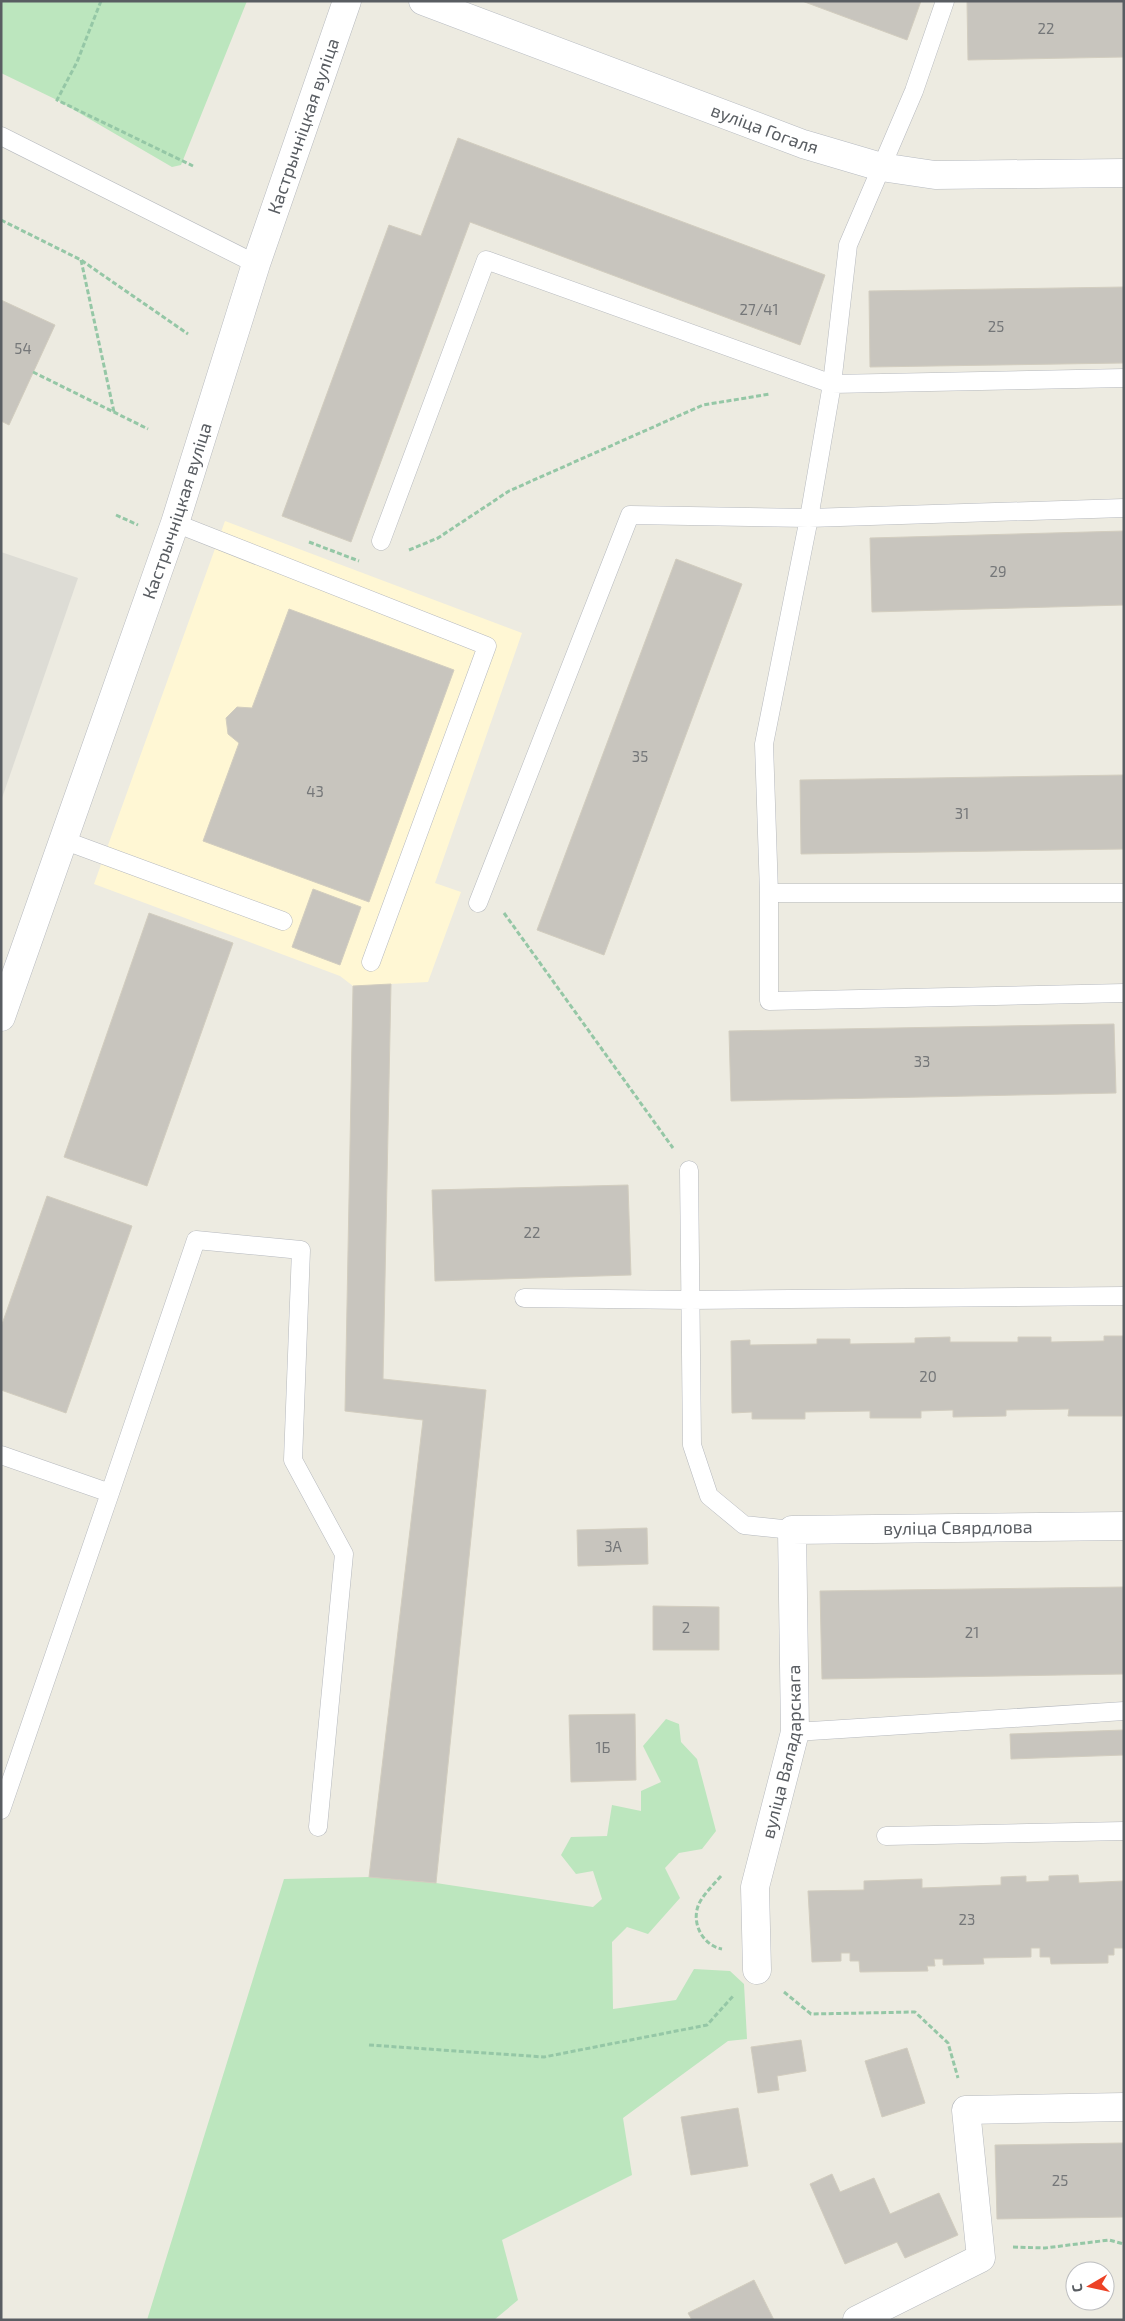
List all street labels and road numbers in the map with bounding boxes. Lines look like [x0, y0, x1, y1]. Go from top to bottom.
street label: Кастрычніцкая вуліца [262, 35, 343, 217]
street label: вуліца Гогаля [708, 98, 821, 158]
street label: Кастрычніцкая вуліца [137, 420, 216, 602]
street label: вуліца Свярдлова [883, 1515, 1033, 1539]
street label: вуліца Валадарскага [756, 1664, 805, 1841]

